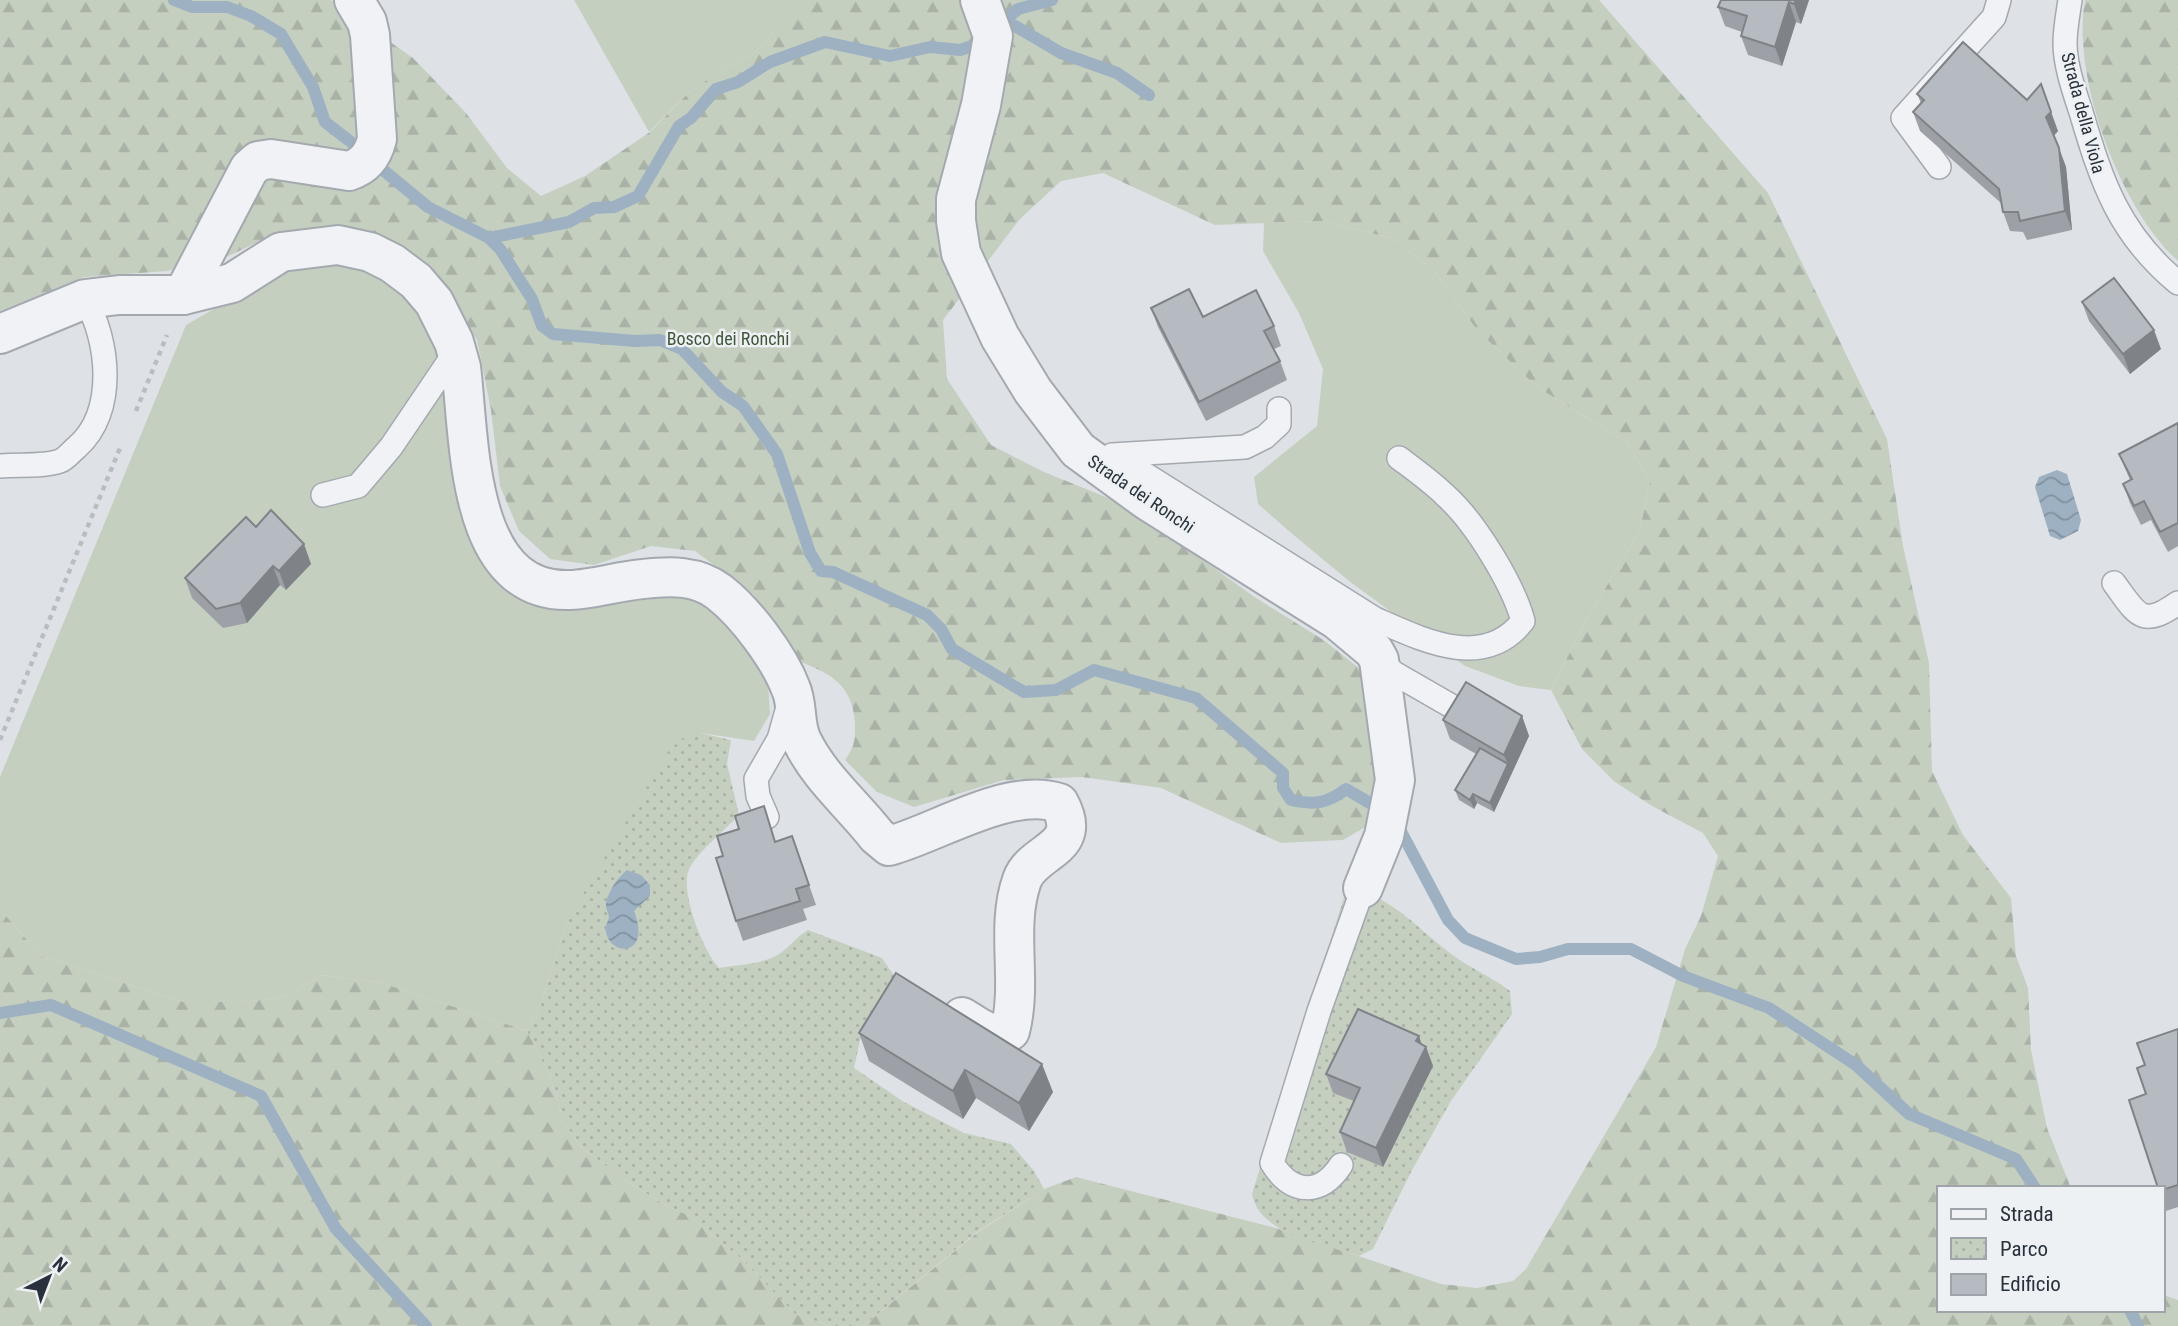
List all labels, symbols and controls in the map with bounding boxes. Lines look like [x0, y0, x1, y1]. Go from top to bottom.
street label: Strada della Viola [2057, 50, 2110, 176]
park label: Bosco dei Ronchi [667, 328, 789, 349]
street label: Strada dei Ronchi [1084, 450, 1199, 537]
legend [1937, 1186, 2164, 1312]
text: Strada [2000, 1202, 2054, 1226]
text: Parco [2000, 1237, 2048, 1261]
north arrow [14, 1242, 84, 1312]
text: N [48, 1252, 72, 1277]
text: Edificio [2000, 1272, 2061, 1296]

